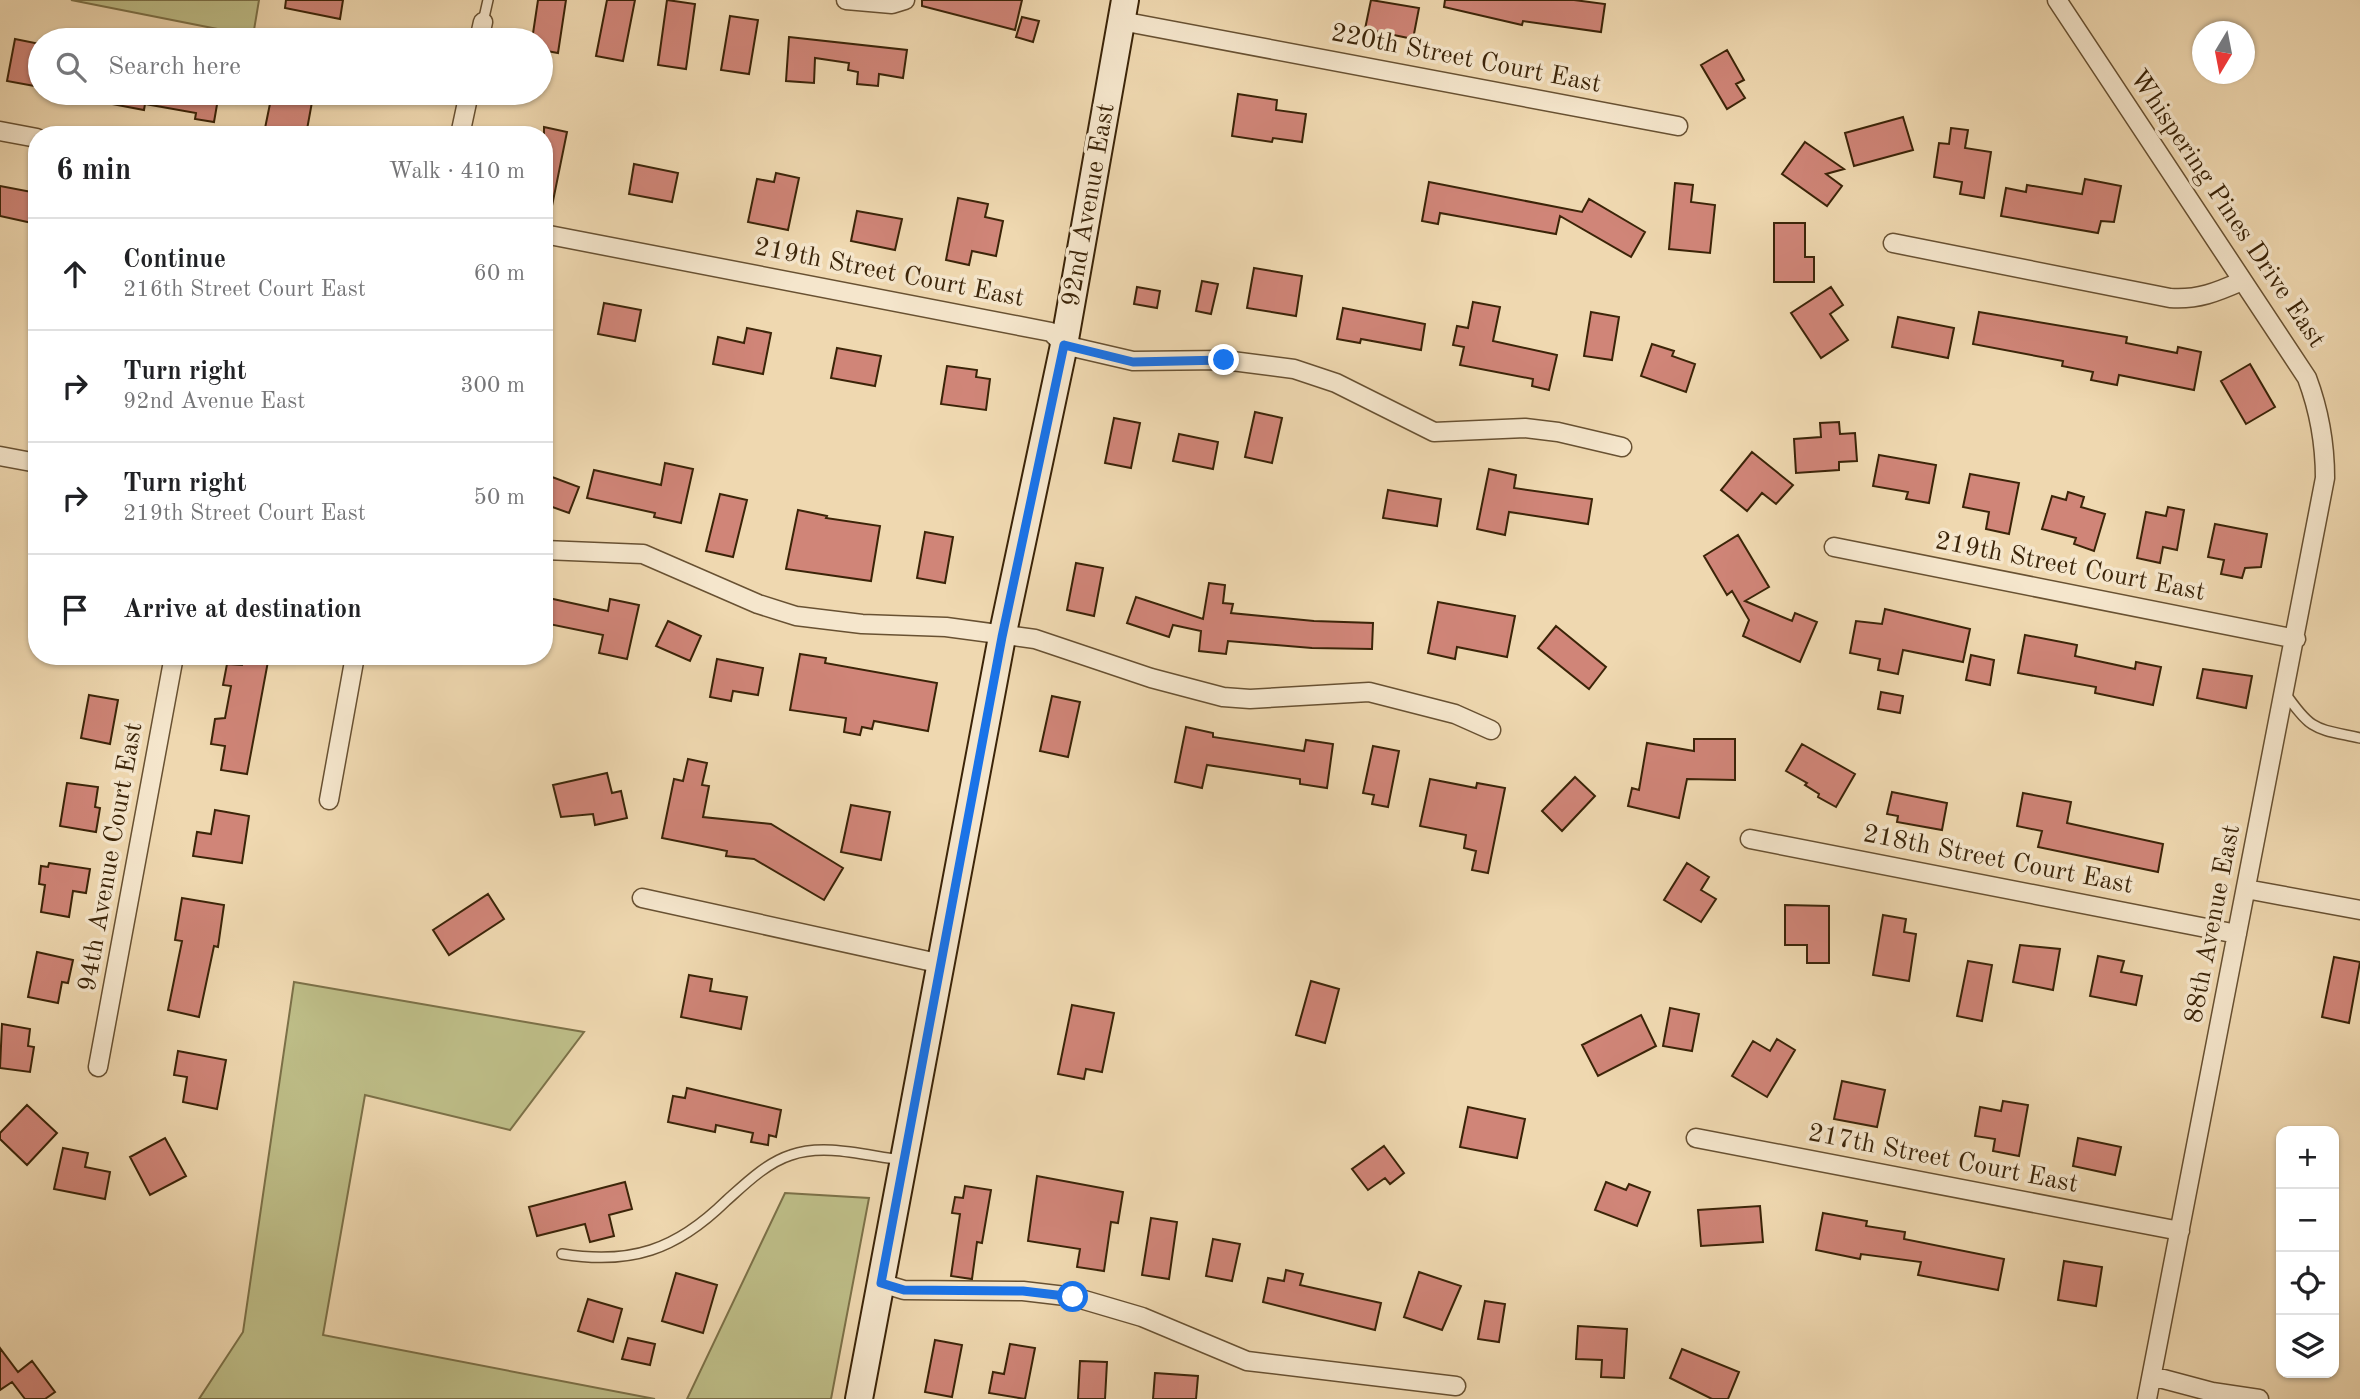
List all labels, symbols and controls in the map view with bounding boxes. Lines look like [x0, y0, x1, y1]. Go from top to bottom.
street label: 220th Street Court East [1329, 20, 1603, 98]
north arrow [2192, 21, 2255, 84]
search box [28, 28, 553, 105]
icon: search [52, 48, 90, 86]
text: Search here [108, 54, 241, 80]
street label: Whispering Pines Drive East [2124, 65, 2330, 353]
street label: 92nd Avenue East [1058, 101, 1120, 309]
text: 6 min [56, 156, 131, 186]
text: Walk · 410 m [389, 160, 525, 183]
street label: 219th Street Court East [752, 234, 1026, 312]
text: Continue [123, 247, 226, 273]
icon: ahead [56, 255, 94, 293]
text: 60 m [474, 262, 525, 285]
text: 216th Street Court East [123, 278, 366, 301]
route end [1208, 344, 1239, 375]
text: Turn right [123, 359, 246, 385]
icon: right [56, 367, 94, 405]
text: 300 m [460, 374, 525, 397]
text: 92nd Avenue East [123, 390, 305, 413]
text: Turn right [123, 471, 246, 497]
icon: right [56, 479, 94, 517]
text: 50 m [474, 486, 525, 509]
text: 219th Street Court East [123, 502, 366, 525]
street label: 219th Street Court East [1933, 528, 2207, 606]
icon: arrive [56, 591, 94, 629]
text: Arrive at destination [123, 597, 362, 623]
street label: 94th Avenue Court East [74, 720, 148, 994]
street label: 218th Street Court East [1861, 821, 2135, 899]
street label: 88th Avenue East [2181, 823, 2245, 1025]
street label: 217th Street Court East [1806, 1120, 2080, 1198]
map controls [2276, 1126, 2339, 1378]
button: + [2276, 1126, 2339, 1189]
button: − [2276, 1189, 2339, 1252]
button: locate [2276, 1252, 2339, 1315]
route start [1057, 1281, 1088, 1312]
button: layers [2276, 1315, 2339, 1378]

